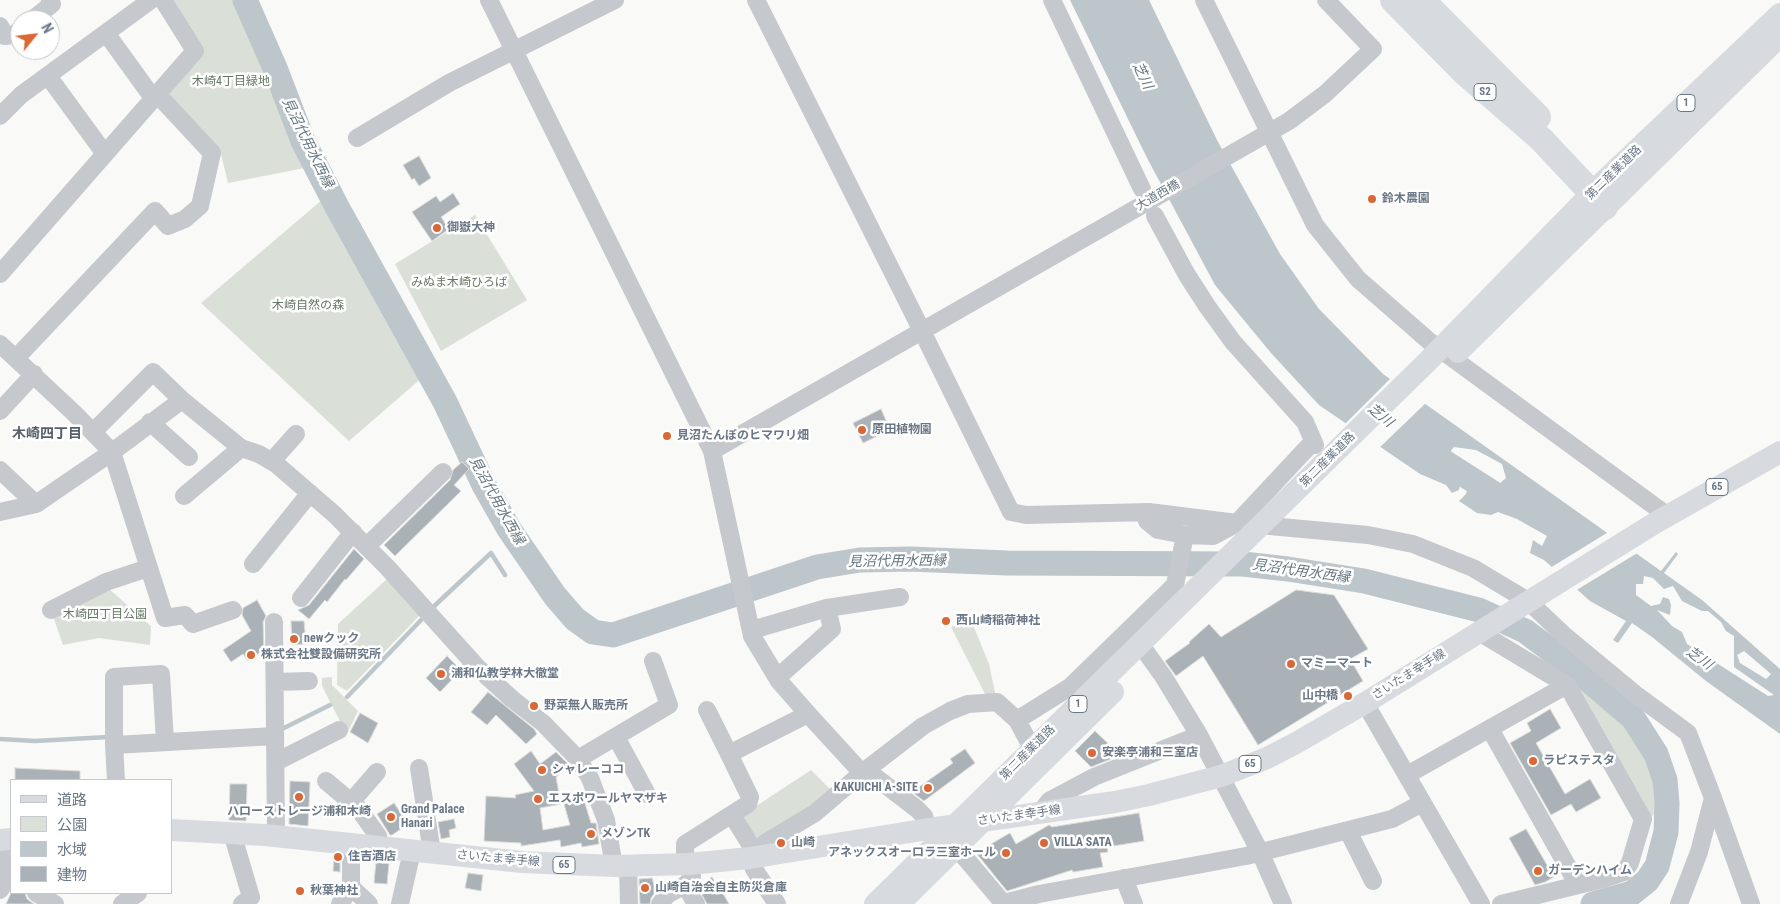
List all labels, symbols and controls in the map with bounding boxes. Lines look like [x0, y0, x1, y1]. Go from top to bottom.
north arrow [10, 10, 60, 60]
text: N [38, 21, 56, 36]
water label: 芝川 [1128, 60, 1156, 92]
park label: 木崎4丁目緑地 [192, 75, 270, 89]
road number: S2 [1474, 84, 1496, 100]
water label: 見沼代用水西縁 [278, 95, 336, 191]
road number: 1 [1677, 95, 1695, 112]
street label: 第二産業道路 [1583, 143, 1645, 203]
street label: 大道西橋 [1134, 178, 1182, 214]
place label: 鈴木農園 [1382, 192, 1430, 206]
marker: 鈴木農園 [1366, 193, 1378, 205]
place label: 御嶽大神 [447, 221, 495, 235]
marker: 御嶽大神 [431, 222, 443, 234]
park label: みぬま木崎ひろば [411, 276, 507, 290]
park label: 木崎自然の森 [272, 299, 344, 313]
water label: 芝川 [1364, 401, 1396, 431]
place label: 原田植物園 [872, 423, 932, 437]
marker: 原田植物園 [856, 424, 868, 436]
district label: 木崎四丁目 [12, 426, 82, 442]
place label: 見沼たんぼのヒマワリ畑 [677, 429, 809, 443]
street label: 第二産業道路 [1297, 429, 1359, 491]
marker: 見沼たんぼのヒマワリ畑 [661, 430, 673, 442]
water label: 見沼代用水西縁 [465, 454, 527, 548]
road number: 65 [1706, 478, 1728, 496]
water label: 見沼代用水西縁 [848, 553, 946, 571]
water label: 見沼代用水西縁 [1251, 557, 1351, 587]
park label: 木崎四丁目公園 [63, 608, 147, 622]
place label: 西山崎稲荷神社 [956, 614, 1040, 628]
marker: 西山崎稲荷神社 [940, 615, 952, 627]
place label: newクック [304, 632, 359, 646]
marker: newクック [288, 633, 300, 645]
water label: 芝川 [1683, 644, 1715, 674]
street label: さいたま幸手線 [1370, 647, 1448, 703]
place label: 株式会社雙設備研究所 [261, 648, 381, 662]
marker: 株式会社雙設備研究所 [245, 649, 257, 661]
place label: マミーマート [1301, 657, 1373, 671]
marker: マミーマート [1285, 658, 1297, 670]
place label: 浦和仏教学林大徹堂 [451, 667, 559, 681]
marker: 浦和仏教学林大徹堂 [435, 668, 447, 680]
place label: 山中橋 [1302, 689, 1338, 703]
marker: 山中橋 [1342, 690, 1354, 702]
road number: 1 [1069, 696, 1087, 712]
place label: 野菜無人販売所 [544, 699, 628, 713]
marker: 野菜無人販売所 [528, 700, 540, 712]
street label: 第二産業道路 [997, 722, 1059, 784]
place label: 安楽亭浦和三室店 [1102, 746, 1198, 760]
marker: 安楽亭浦和三室店 [1086, 747, 1098, 759]
place label: ラピステスタ [1543, 754, 1615, 768]
marker: ラピステスタ [1527, 755, 1539, 767]
road number: 65 [1239, 756, 1261, 772]
place label: シャレーココ [552, 763, 624, 777]
marker: シャレーココ [536, 764, 548, 776]
legend [10, 779, 172, 894]
place label: KAKUICHI A-SITE [834, 781, 918, 795]
marker: KAKUICHI A-SITE [922, 782, 934, 794]
text: 道路 [57, 791, 87, 809]
marker: ハローストレージ浦和木崎 [293, 791, 305, 803]
place label: エスポワールヤマザキ [548, 792, 668, 806]
marker: エスポワールヤマザキ [532, 793, 544, 805]
place label: Grand Palace Hanari [401, 803, 464, 831]
street label: さいたま幸手線 [976, 803, 1062, 829]
place label: ハローストレージ浦和木崎 [227, 805, 371, 819]
marker: Grand Palace Hanari [385, 811, 397, 823]
text: 公園 [57, 816, 87, 834]
place label: メゾンTK [601, 827, 650, 841]
marker: メゾンTK [585, 828, 597, 840]
place label: 山崎 [791, 836, 815, 850]
place label: VILLA SATA [1054, 836, 1112, 850]
marker: 山崎 [775, 837, 787, 849]
marker: VILLA SATA [1038, 837, 1050, 849]
text: 水域 [57, 841, 87, 859]
place label: アネックスオーロラ三室ホール [828, 846, 996, 860]
marker: アネックスオーロラ三室ホール [1000, 847, 1012, 859]
street label: さいたま幸手線 [456, 848, 540, 870]
place label: 住吉酒店 [348, 850, 396, 864]
marker: 住吉酒店 [332, 851, 344, 863]
road number: 65 [553, 856, 575, 874]
place label: ガーデンハイム [1548, 864, 1632, 878]
marker: ガーデンハイム [1532, 865, 1544, 877]
text: 建物 [57, 866, 87, 884]
place label: 山崎自治会自主防災倉庫 [655, 881, 787, 895]
marker: 山崎自治会自主防災倉庫 [639, 882, 651, 894]
place label: 秋葉神社 [310, 884, 358, 898]
marker: 秋葉神社 [294, 885, 306, 897]

